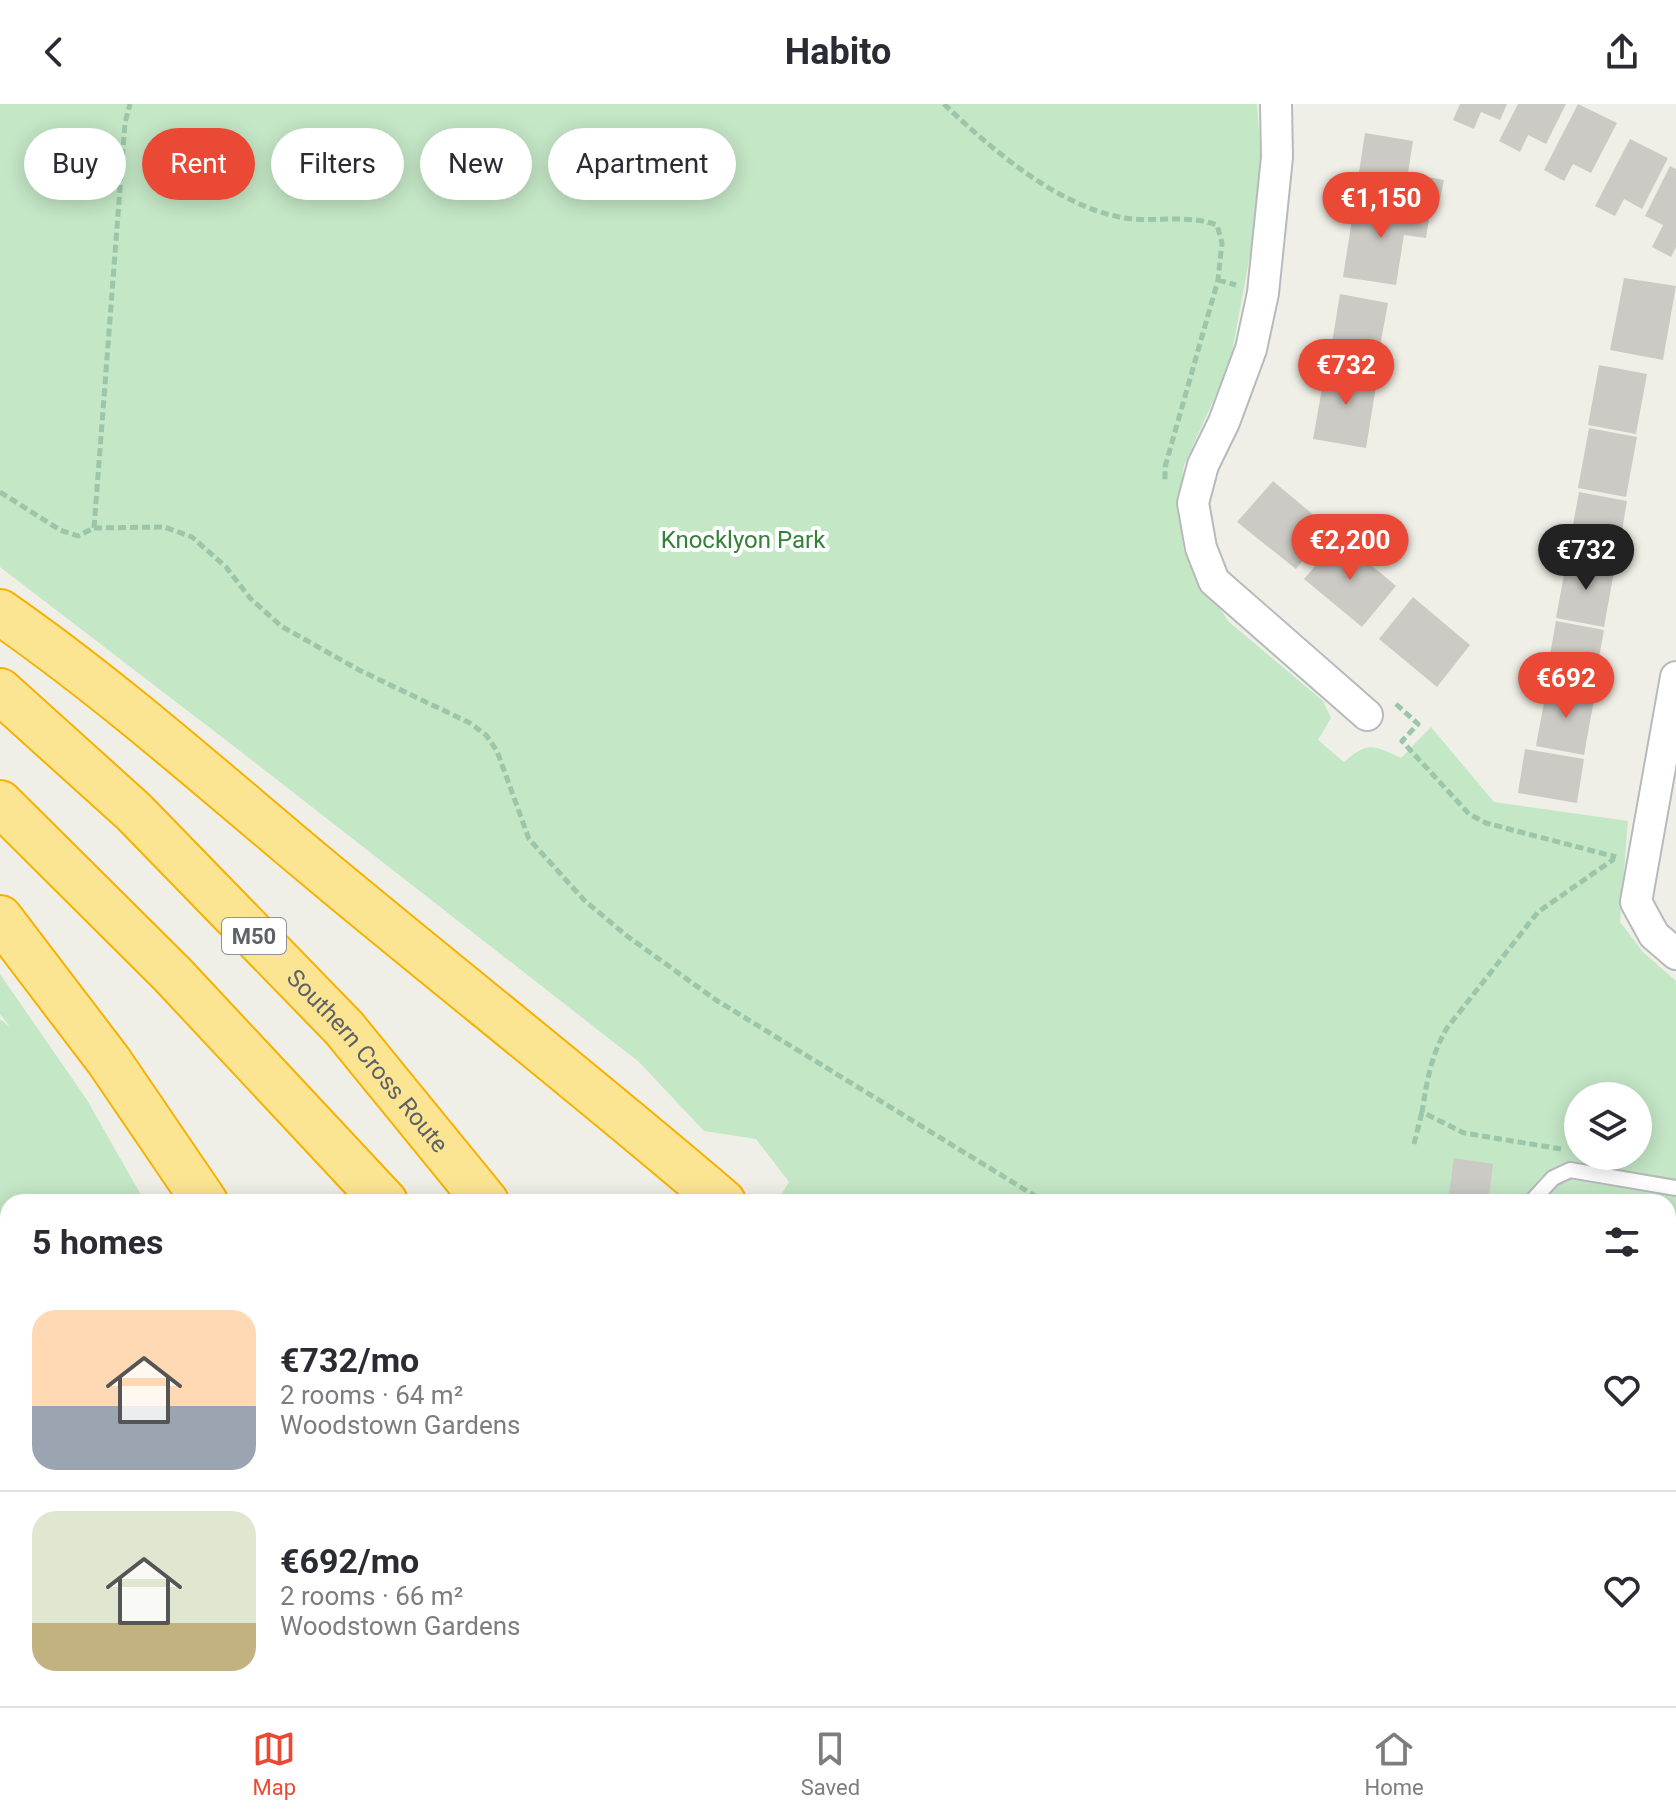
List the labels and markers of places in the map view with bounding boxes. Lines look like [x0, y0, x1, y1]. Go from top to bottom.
pin: €1,150 [1316, 172, 1446, 240]
pin: €732 [1299, 339, 1393, 407]
pin: €2,200 [1285, 514, 1415, 582]
pin: €732 [1539, 524, 1633, 592]
pin: €692 [1519, 652, 1613, 720]

